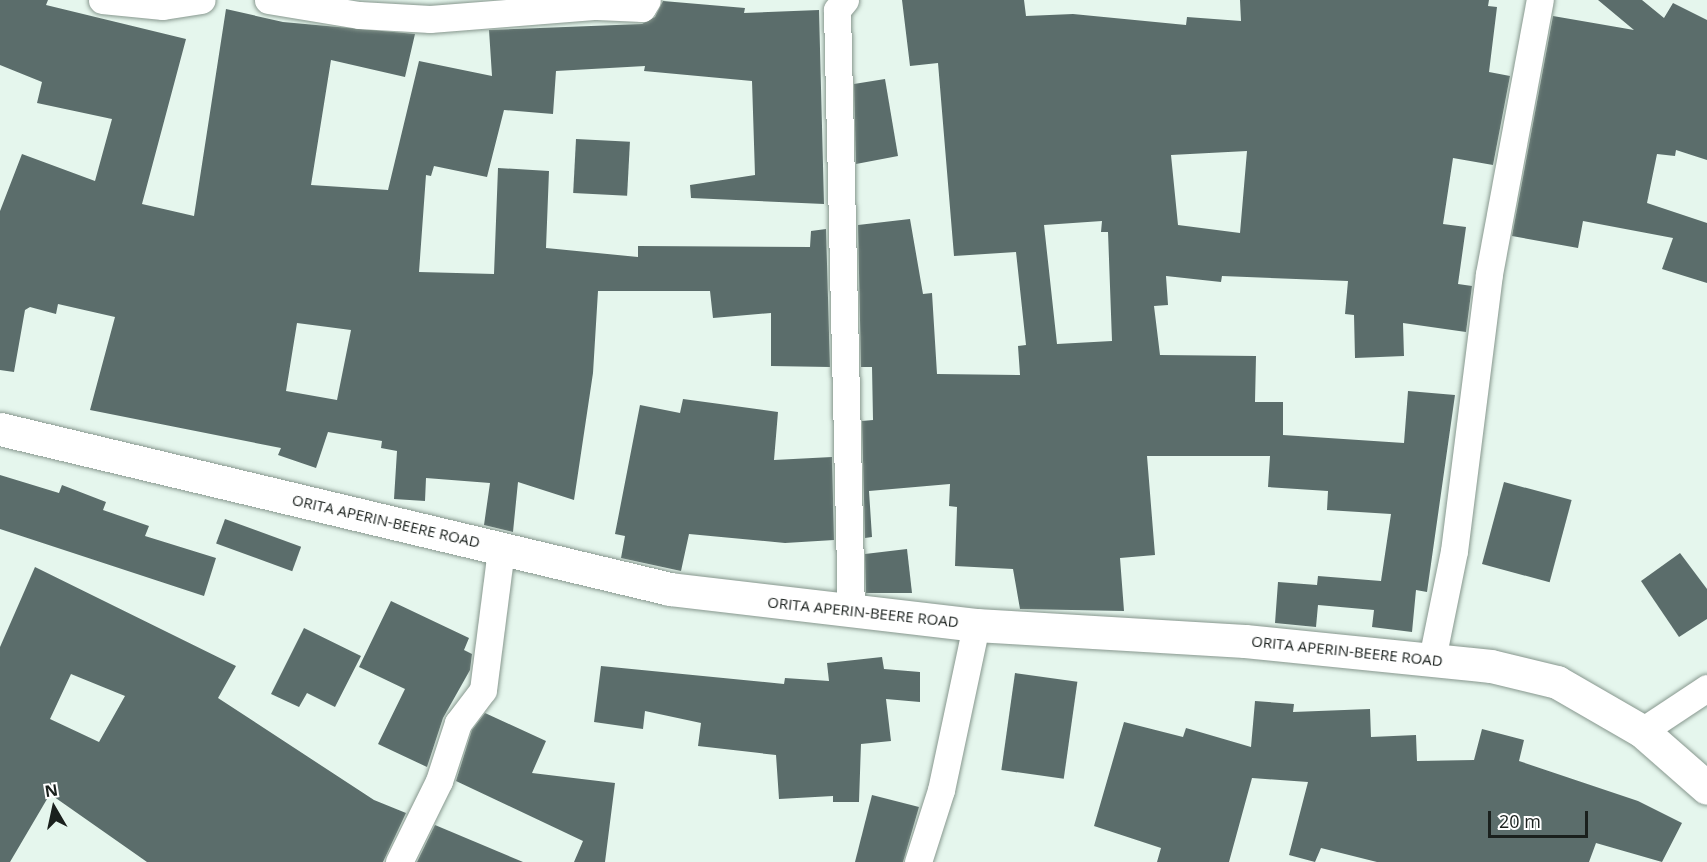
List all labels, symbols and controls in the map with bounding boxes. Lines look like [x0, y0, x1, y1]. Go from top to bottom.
street label: ORITA APERIN-BEERE ROAD [290, 491, 482, 551]
street label: ORITA APERIN-BEERE ROAD [766, 593, 960, 631]
street label: ORITA APERIN-BEERE ROAD [1250, 632, 1444, 670]
north arrow [24, 778, 84, 838]
text: N [43, 778, 59, 802]
scale bar [1491, 799, 1592, 837]
text: 20 m [1499, 809, 1541, 833]

